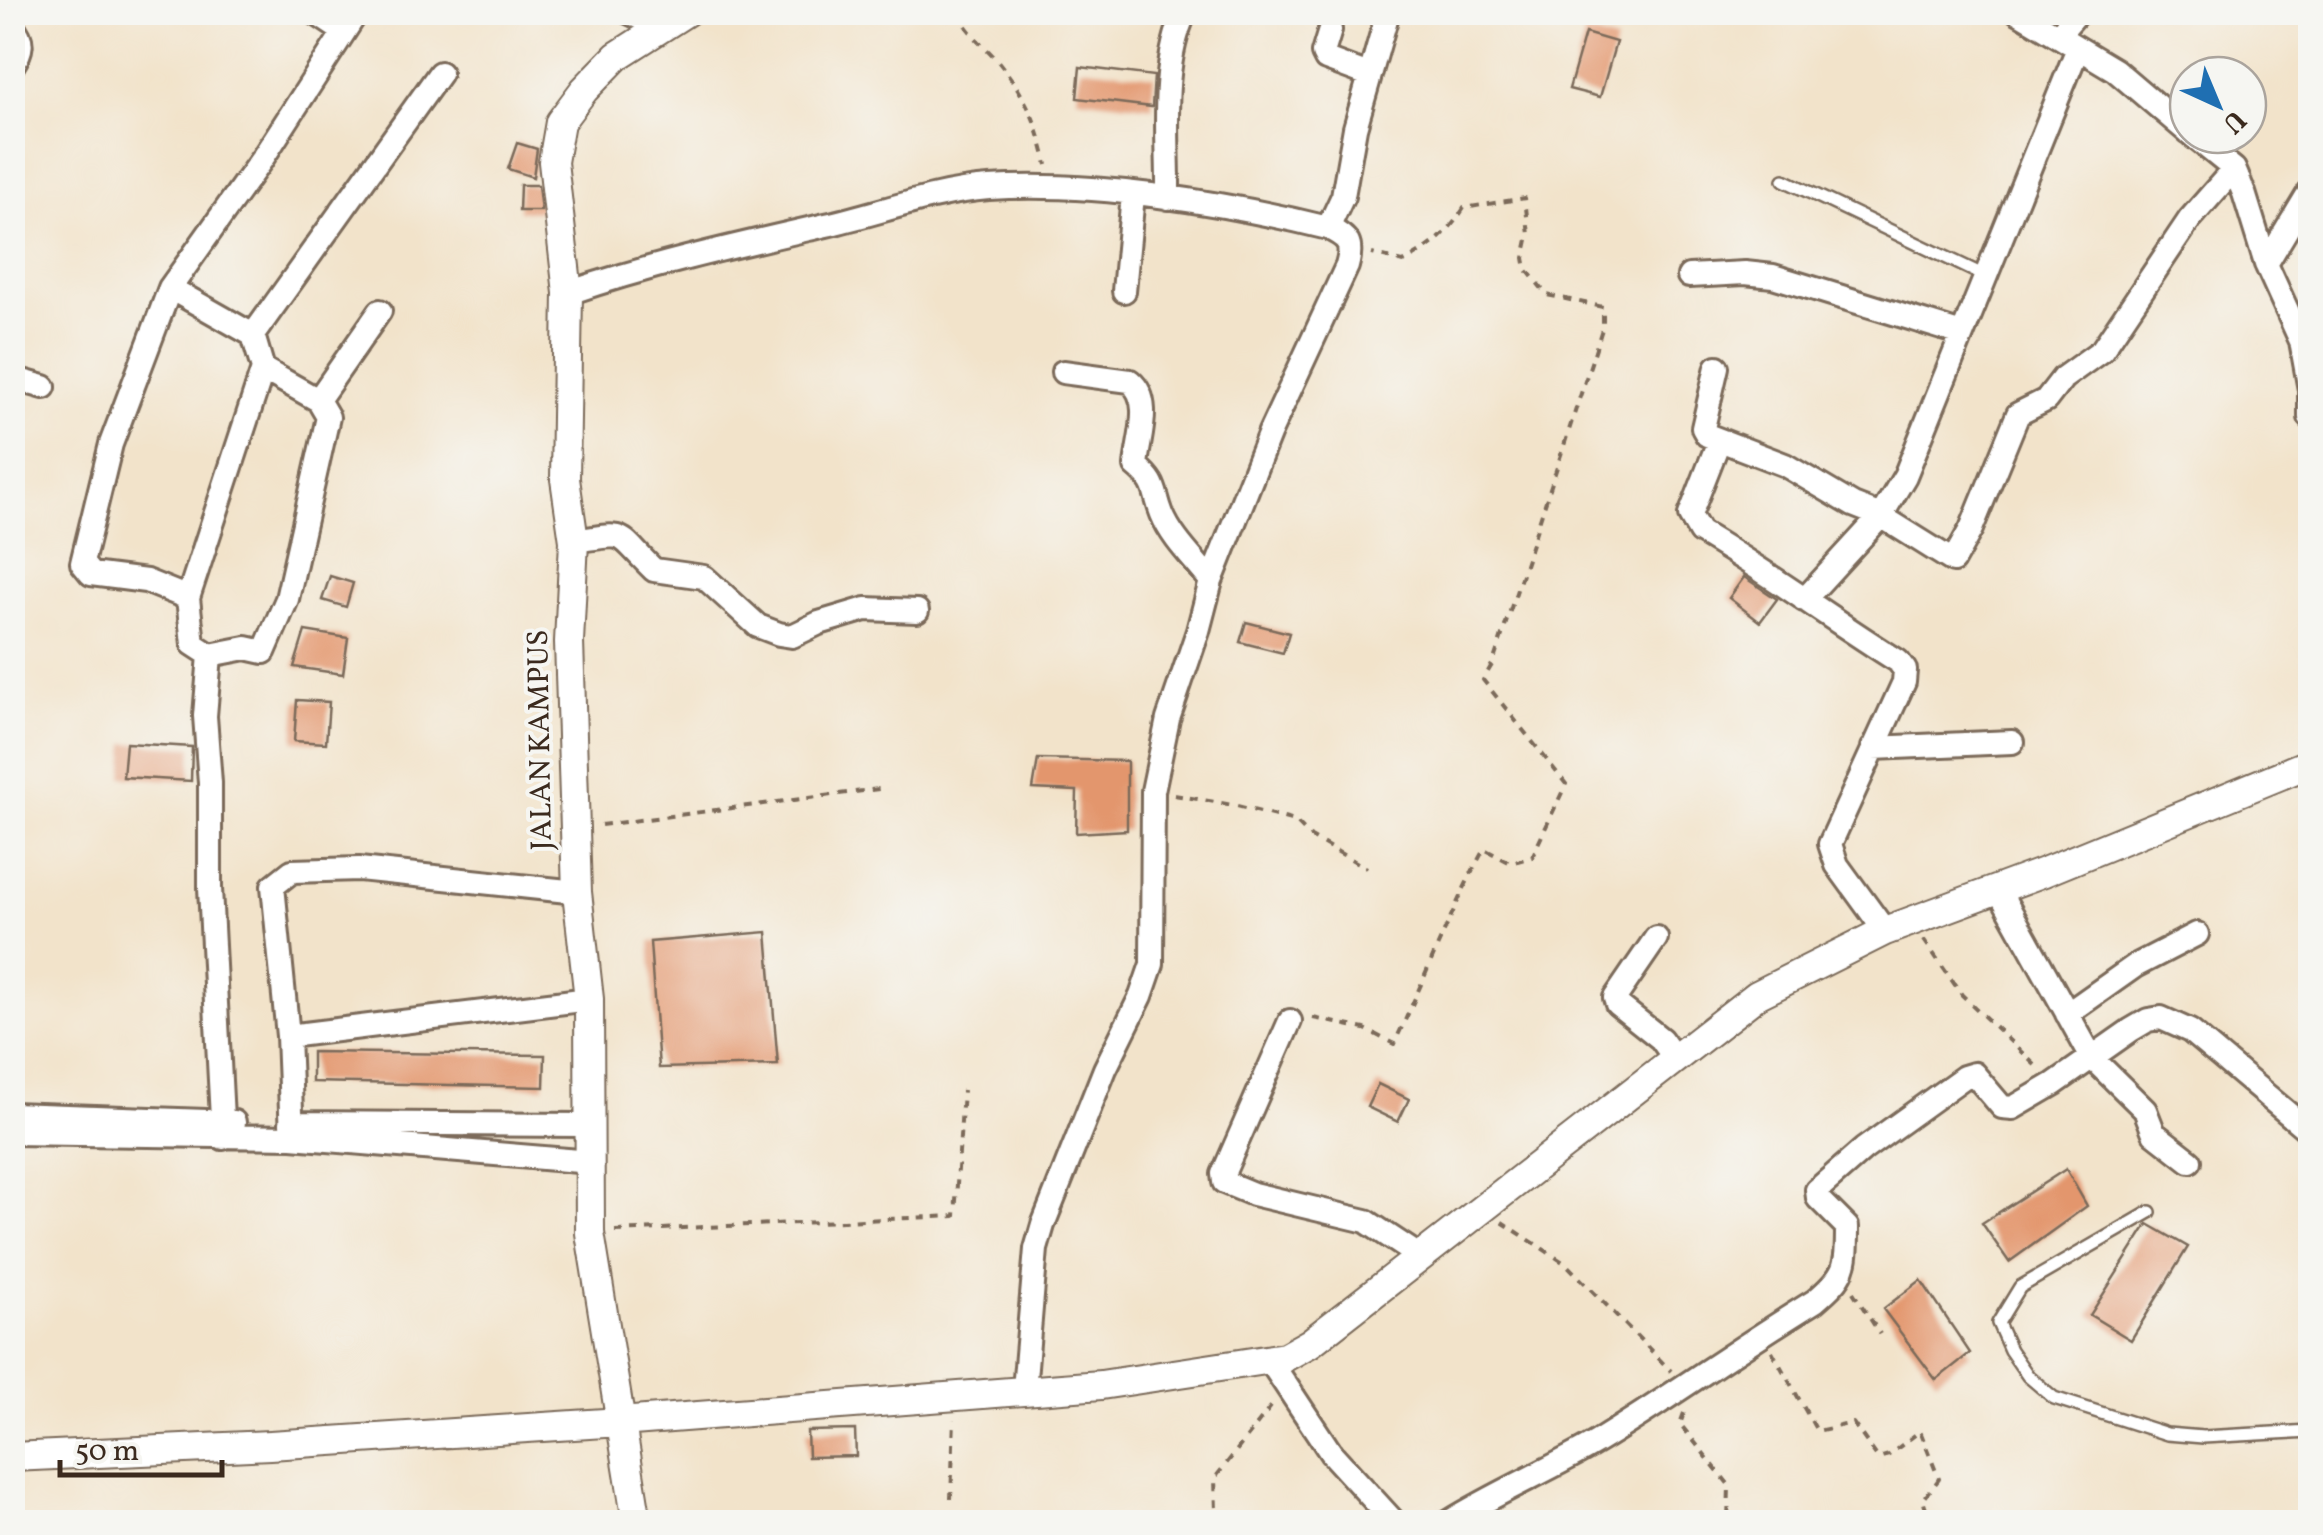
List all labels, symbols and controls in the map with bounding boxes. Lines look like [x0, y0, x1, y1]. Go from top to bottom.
north arrow [2168, 55, 2268, 155]
text: U [2213, 100, 2254, 142]
street label: JALAN KAMPUS [518, 629, 564, 851]
scale bar [60, 1415, 222, 1477]
text: 50 m [75, 1431, 139, 1473]

